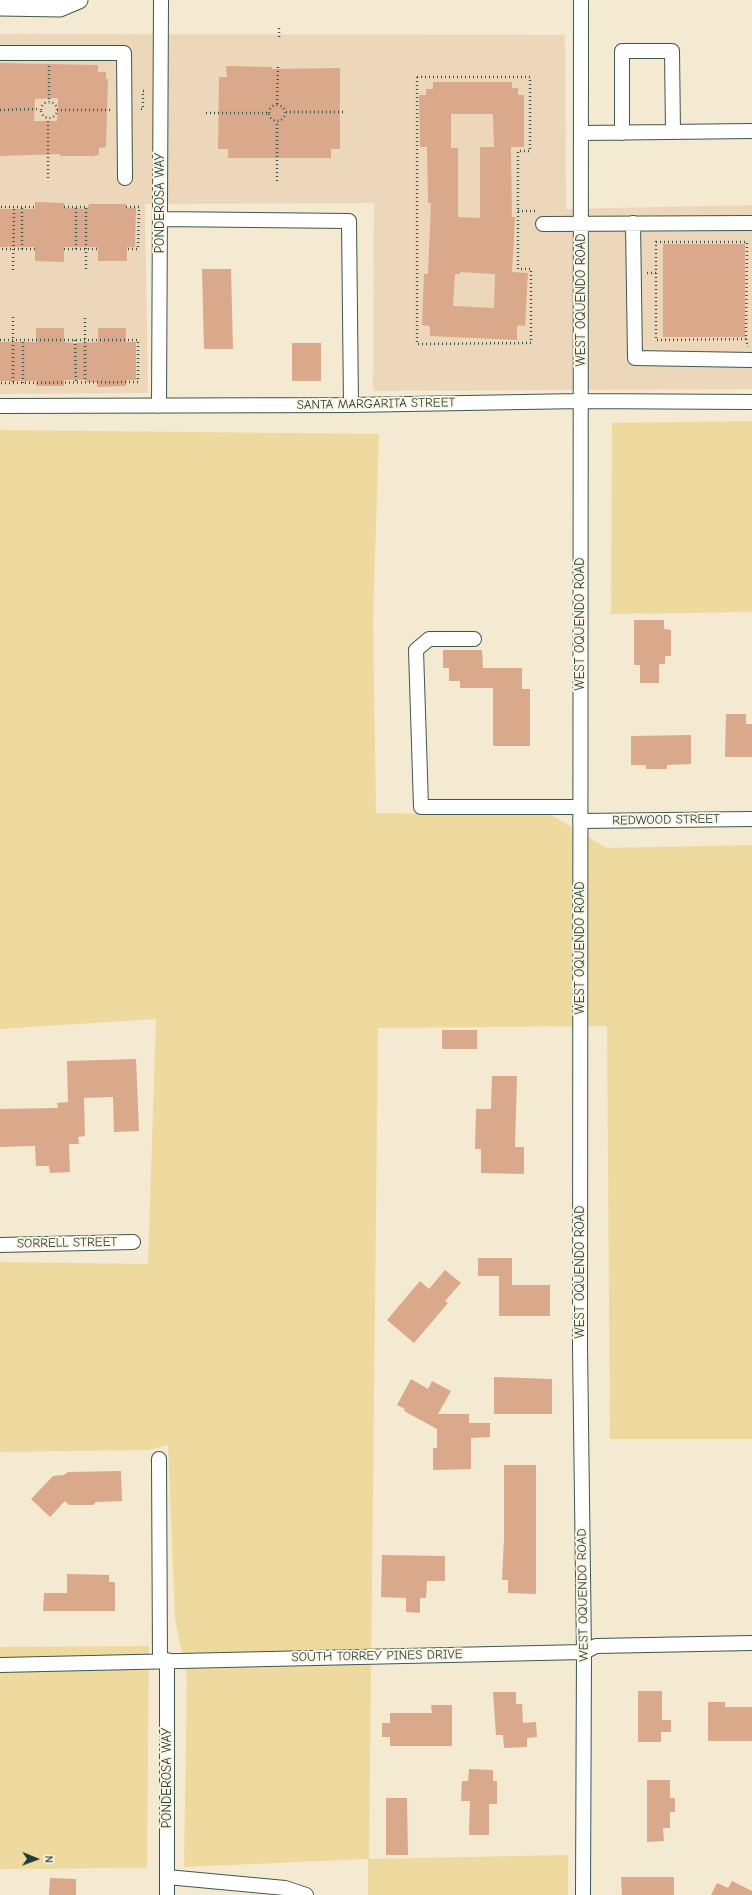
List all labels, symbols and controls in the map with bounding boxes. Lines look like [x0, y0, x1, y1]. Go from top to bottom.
street label: PONDEROSA WAY [152, 153, 168, 253]
street label: WEST OQUENDO ROAD [573, 233, 589, 367]
street label: SANTA MARGARITA STREET [297, 395, 455, 413]
street label: WEST OQUENDO ROAD [572, 557, 588, 691]
street label: REDWOOD STREET [612, 811, 720, 829]
street label: WEST OQUENDO ROAD [572, 881, 588, 1015]
street label: WEST OQUENDO ROAD [572, 1205, 588, 1339]
street label: SORRELL STREET [17, 1234, 117, 1252]
street label: WEST OQUENDO ROAD [574, 1528, 592, 1662]
street label: SOUTH TORREY PINES DRIVE [291, 1647, 463, 1665]
street label: PONDEROSA WAY [159, 1728, 175, 1828]
north arrow [16, 1839, 56, 1879]
text: N [42, 1856, 55, 1863]

